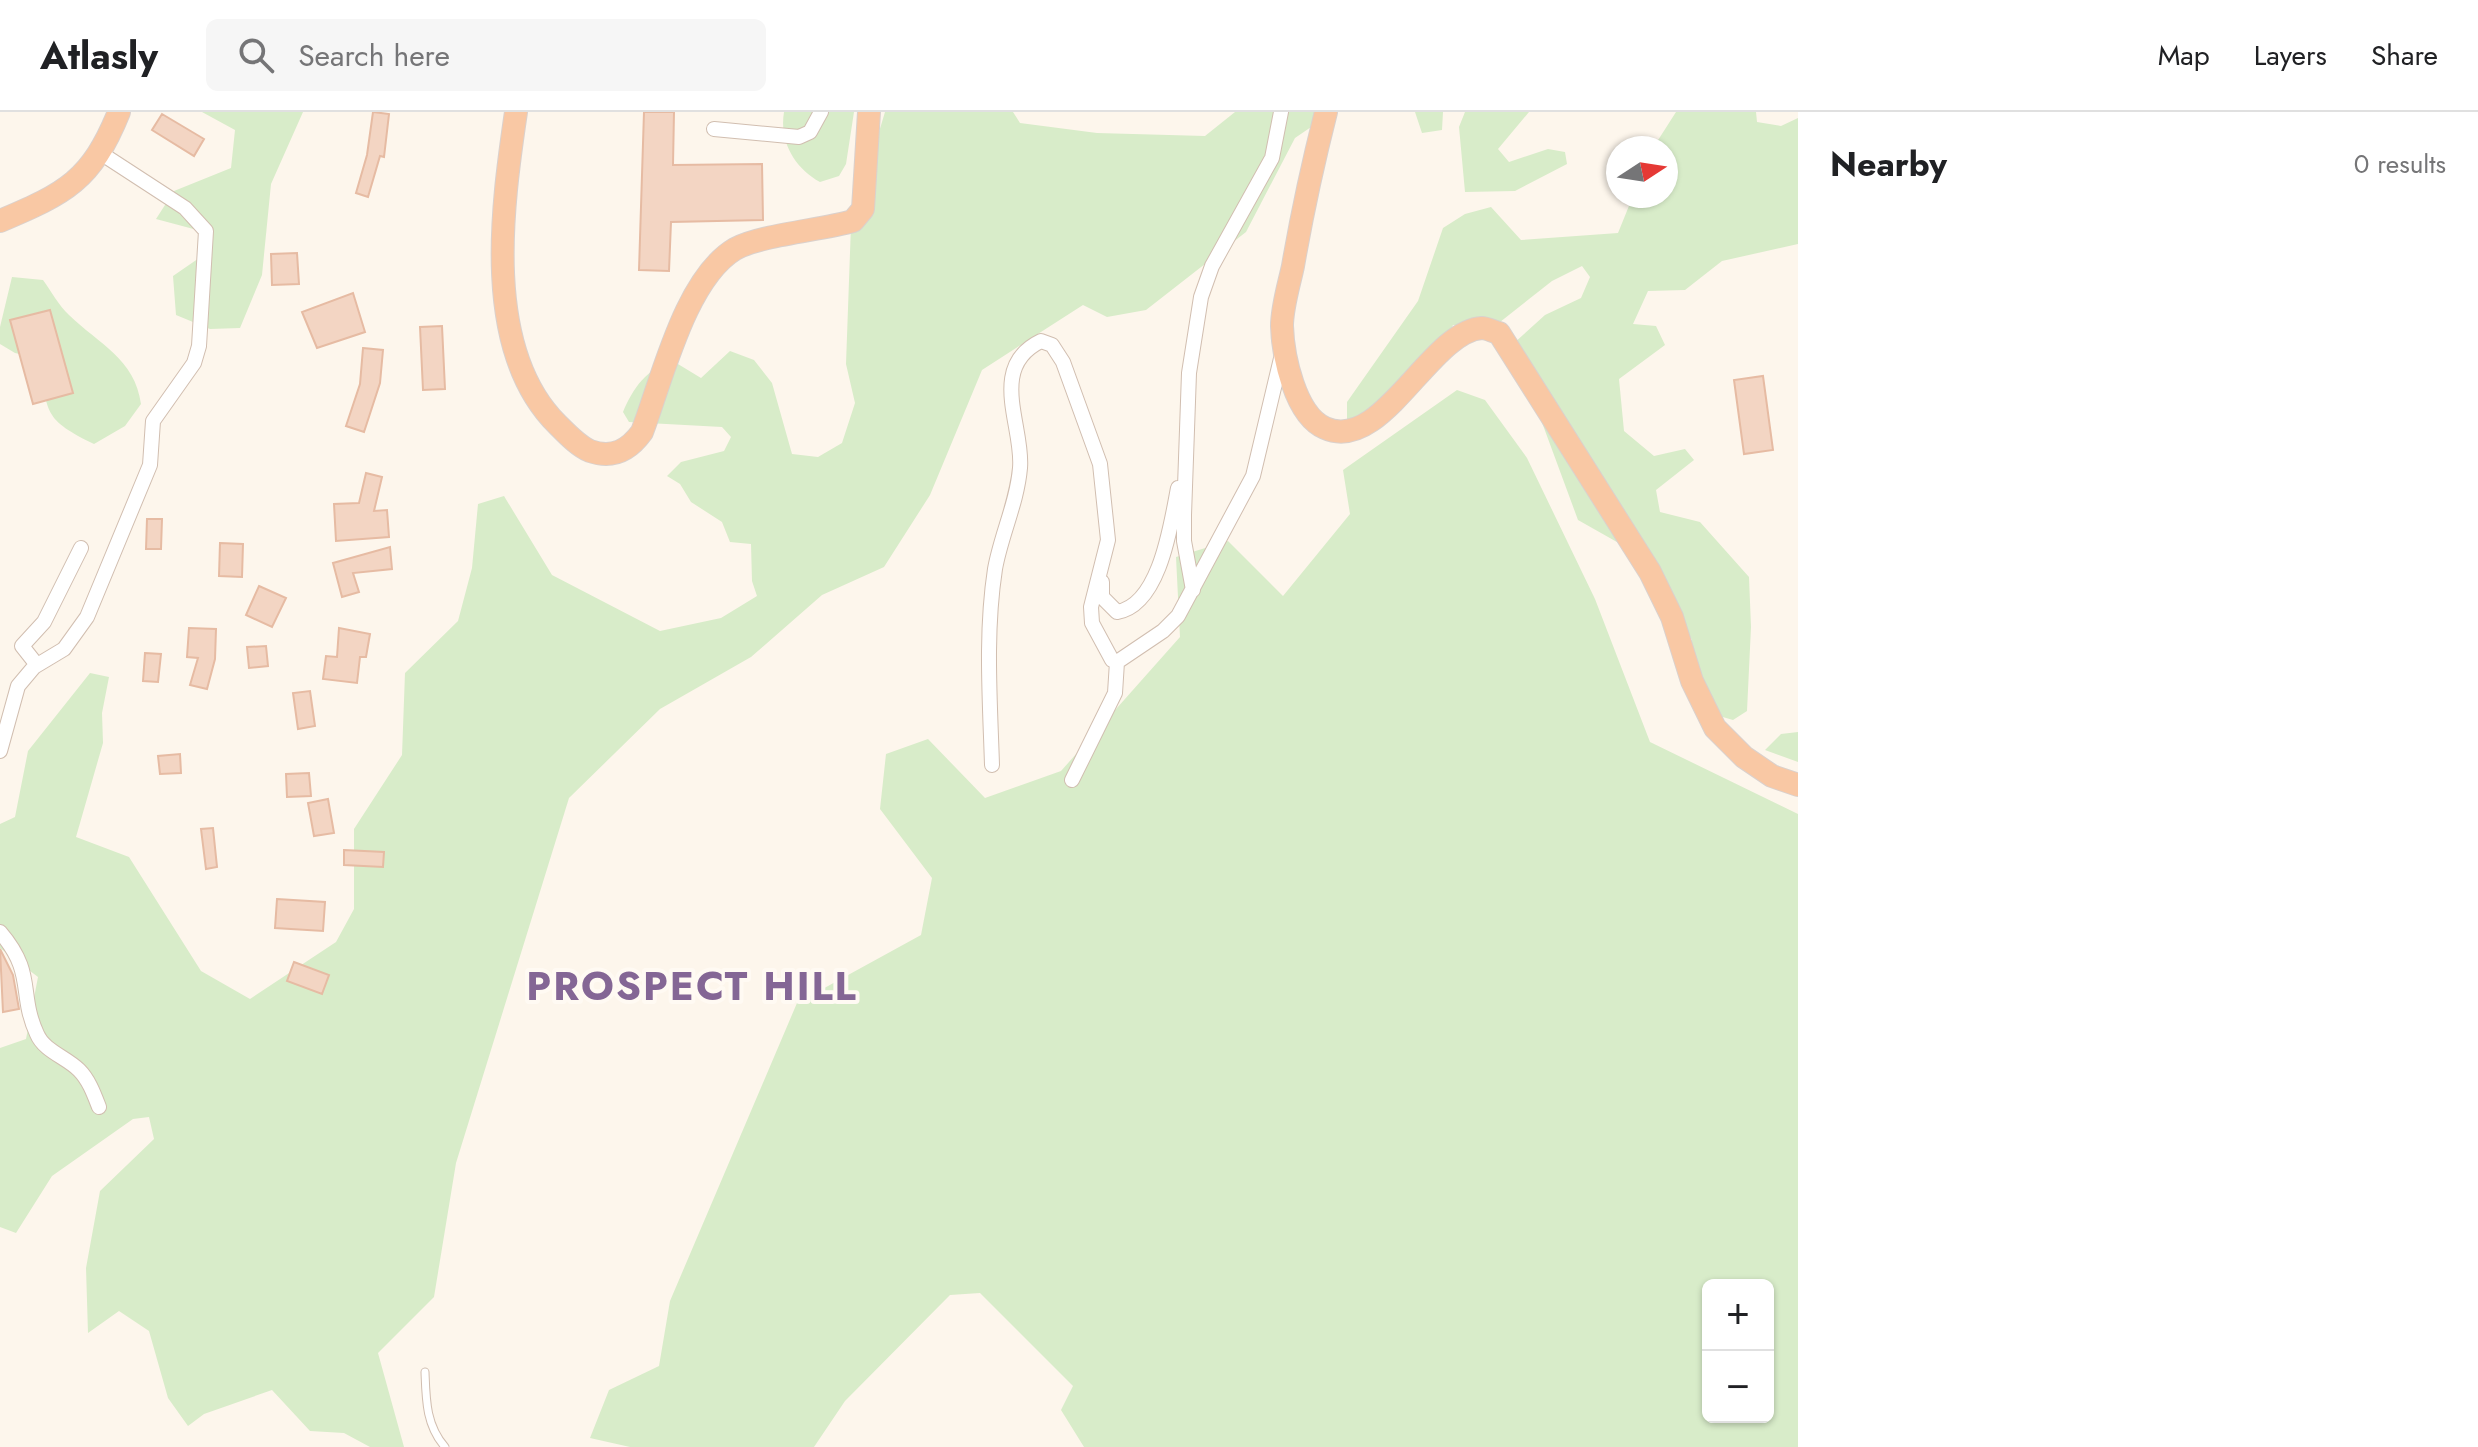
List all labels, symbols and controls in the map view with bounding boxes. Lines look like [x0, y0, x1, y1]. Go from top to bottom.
search box [206, 19, 766, 91]
text: Atlasly [40, 28, 158, 83]
icon: search [234, 33, 278, 77]
text: Search here [298, 34, 450, 77]
text: Map [2158, 35, 2210, 76]
text: Layers [2254, 35, 2327, 76]
text: Share [2371, 35, 2438, 76]
north arrow [1606, 136, 1678, 208]
text: Nearby [1830, 140, 1947, 189]
text: 0 results [2354, 145, 2446, 183]
district label: PROSPECT HILL [526, 957, 858, 1015]
map controls [1702, 1279, 1774, 1423]
button: + [1702, 1279, 1774, 1351]
button: − [1702, 1351, 1774, 1423]

